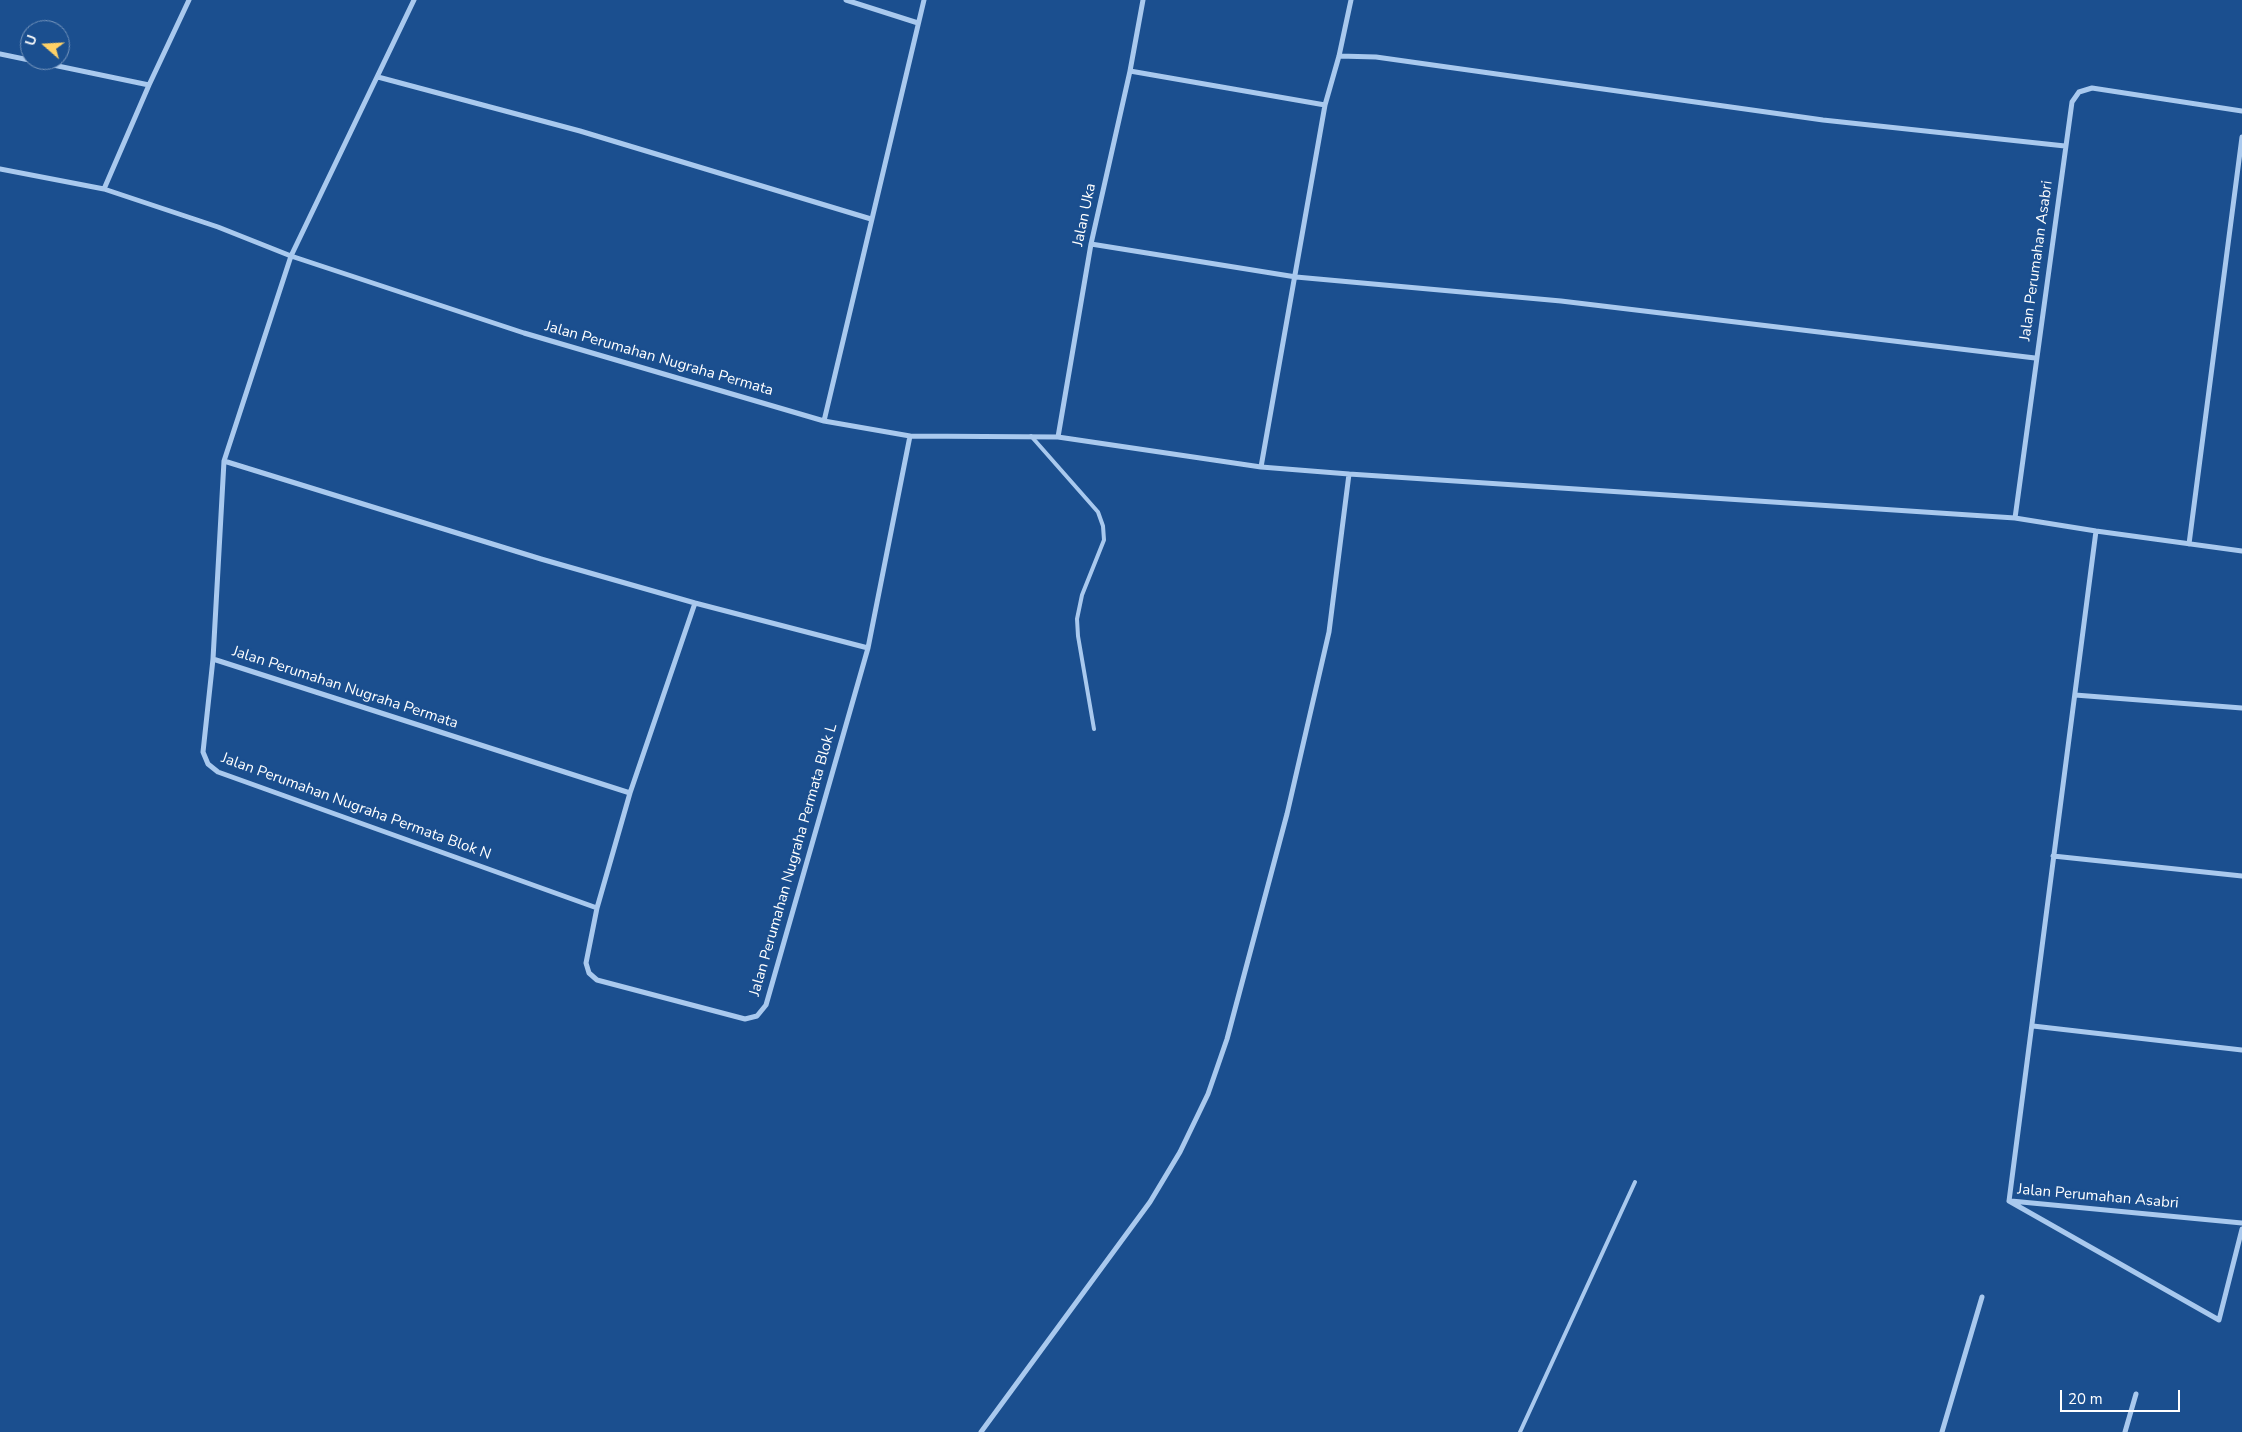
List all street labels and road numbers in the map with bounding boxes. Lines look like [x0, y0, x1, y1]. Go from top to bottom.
street label: Jalan Perumahan Asabri [2017, 180, 2057, 342]
street label: Jalan Uka [1070, 182, 1100, 248]
street label: Jalan Perumahan Nugraha Permata [543, 318, 775, 400]
street label: Jalan Perumahan Nugraha Permata [230, 643, 460, 733]
street label: Jalan Perumahan Nugraha Permata Blok L [746, 722, 842, 998]
street label: Jalan Perumahan Nugraha Permata Blok N [219, 750, 493, 864]
street label: Jalan Perumahan Asabri [2017, 1181, 2179, 1213]

